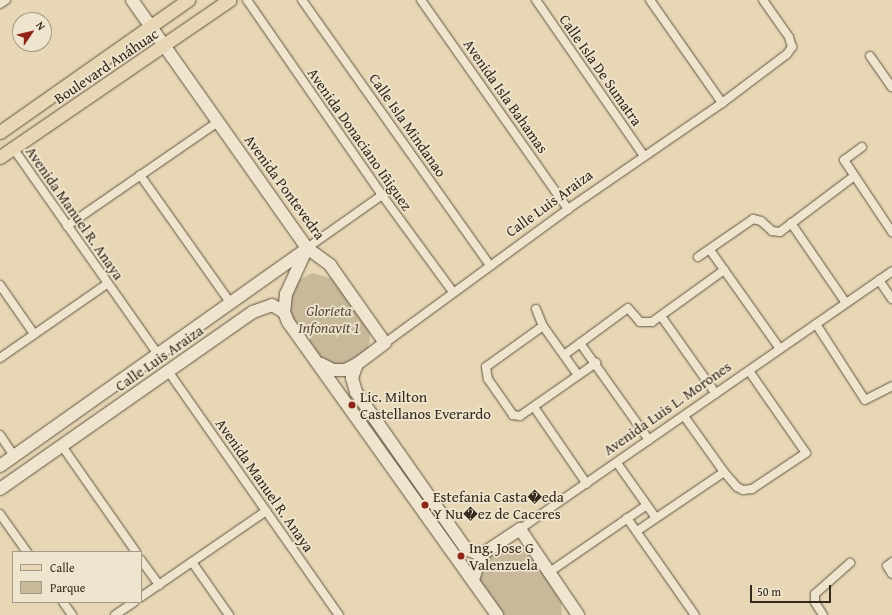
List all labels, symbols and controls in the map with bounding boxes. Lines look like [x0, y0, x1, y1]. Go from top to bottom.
street label: Calle Isla De Sumatra [556, 11, 646, 129]
north arrow [12, 12, 52, 52]
text: N [32, 18, 50, 33]
street label: Boulevard Anáhuac [50, 24, 162, 108]
street label: Avenida Isla Bahamas [460, 35, 552, 157]
street label: Avenida Donaciano Iñiguez [304, 64, 416, 214]
street label: Calle Isla Mindanao [366, 70, 450, 180]
street label: Avenida Pontevedra [241, 131, 329, 243]
street label: Avenida Manuel R. Anaya [22, 143, 128, 283]
street label: Calle Luis Araiza [502, 165, 596, 241]
park label: Glorieta Infonavit 1 [298, 301, 360, 336]
street label: Calle Luis Araiza [112, 321, 206, 395]
street label: Avenida Luis L. Morones [600, 357, 734, 459]
place label: Lic. Milton Castellanos Everardo [360, 387, 491, 422]
marker: Lic. Milton Castellanos Everardo [347, 400, 357, 410]
street label: Avenida Manuel R. Anaya [212, 415, 318, 555]
place label: Estefania Casta�eda Y Nu�ez de Caceres [433, 487, 564, 522]
marker: Estefania Casta�eda Y Nu�ez de Caceres [420, 500, 430, 510]
place label: Ing. Jose G Valenzuela [469, 538, 538, 573]
legend [12, 551, 142, 603]
marker: Ing. Jose G Valenzuela [456, 551, 466, 561]
text: Calle [50, 559, 75, 576]
scale bar [752, 577, 833, 603]
text: Parque [50, 579, 85, 596]
text: 50 m [757, 583, 781, 600]

